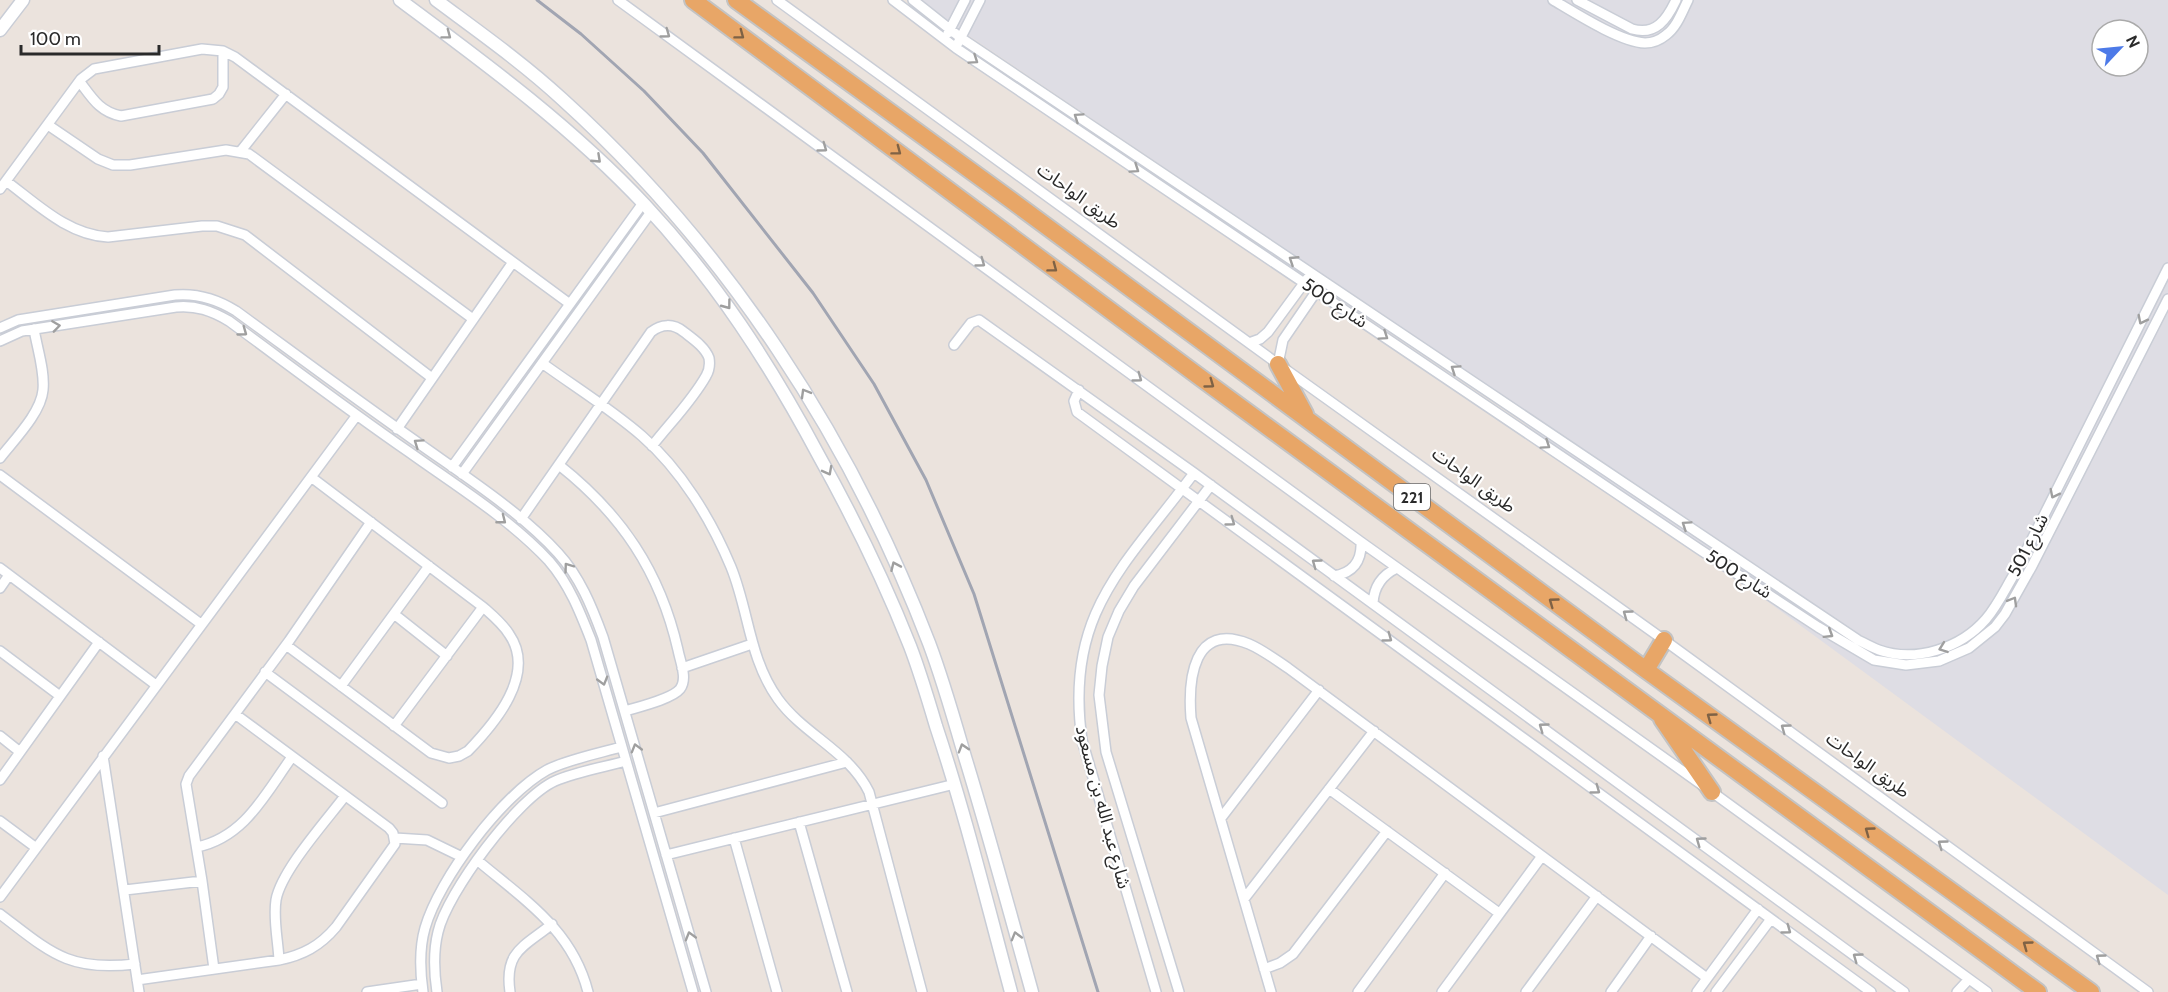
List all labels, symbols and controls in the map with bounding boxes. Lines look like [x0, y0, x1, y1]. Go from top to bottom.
scale bar [21, 18, 159, 56]
north arrow [2090, 18, 2150, 78]
one-way arrow [659, 27, 670, 38]
text: 100 m [30, 28, 81, 50]
one-way arrow [441, 28, 452, 39]
one-way arrow [734, 28, 745, 39]
text: N [2122, 32, 2144, 51]
one-way arrow [967, 53, 978, 64]
one-way arrow [1074, 113, 1085, 124]
one-way arrow [817, 141, 828, 152]
one-way arrow [890, 144, 901, 155]
one-way arrow [590, 152, 601, 163]
street label: طريق الواحات [1033, 158, 1125, 234]
one-way arrow [1128, 162, 1139, 173]
one-way arrow [1289, 255, 1299, 267]
one-way arrow [974, 256, 985, 267]
one-way arrow [1047, 260, 1058, 271]
street label: شارع 500 [1296, 273, 1372, 335]
one-way arrow [719, 298, 730, 309]
one-way arrow [2137, 313, 2149, 324]
one-way arrow [51, 320, 61, 332]
one-way arrow [236, 324, 247, 335]
one-way arrow [1377, 329, 1388, 340]
one-way arrow [1451, 365, 1462, 376]
one-way arrow [1132, 371, 1143, 382]
one-way arrow [1203, 377, 1214, 388]
one-way arrow [801, 389, 813, 399]
one-way arrow [1539, 438, 1550, 449]
one-way arrow [414, 439, 425, 450]
street label: طريق الواحات [1428, 442, 1520, 518]
one-way arrow [821, 465, 832, 475]
road number: 221 [1394, 484, 1430, 510]
one-way arrow [2050, 488, 2061, 498]
street label: شارع 501 [2003, 510, 2056, 581]
one-way arrow [496, 513, 507, 524]
one-way arrow [1224, 515, 1235, 526]
one-way arrow [1682, 521, 1693, 532]
street label: شارع 500 [1700, 545, 1776, 606]
one-way arrow [1312, 560, 1323, 571]
one-way arrow [890, 561, 902, 572]
one-way arrow [564, 562, 575, 573]
one-way arrow [2006, 597, 2017, 607]
one-way arrow [1549, 598, 1560, 609]
one-way arrow [1623, 610, 1634, 621]
one-way arrow [1823, 627, 1833, 639]
one-way arrow [1381, 631, 1392, 642]
one-way arrow [1938, 640, 1949, 653]
one-way arrow [596, 675, 608, 686]
one-way arrow [1706, 713, 1717, 724]
street label: شارع عبد الله بن مسعود [1068, 723, 1135, 892]
one-way arrow [1538, 723, 1549, 734]
one-way arrow [1780, 725, 1791, 736]
street label: طريق الواحات [1822, 727, 1914, 803]
one-way arrow [957, 743, 970, 754]
one-way arrow [631, 744, 643, 754]
one-way arrow [1589, 783, 1600, 794]
one-way arrow [1864, 827, 1875, 838]
one-way arrow [1696, 838, 1707, 849]
one-way arrow [1938, 840, 1949, 851]
one-way arrow [1781, 923, 1792, 934]
one-way arrow [685, 931, 697, 942]
one-way arrow [1011, 931, 1024, 941]
one-way arrow [2022, 942, 2033, 953]
one-way arrow [1853, 953, 1864, 964]
one-way arrow [2096, 954, 2107, 965]

